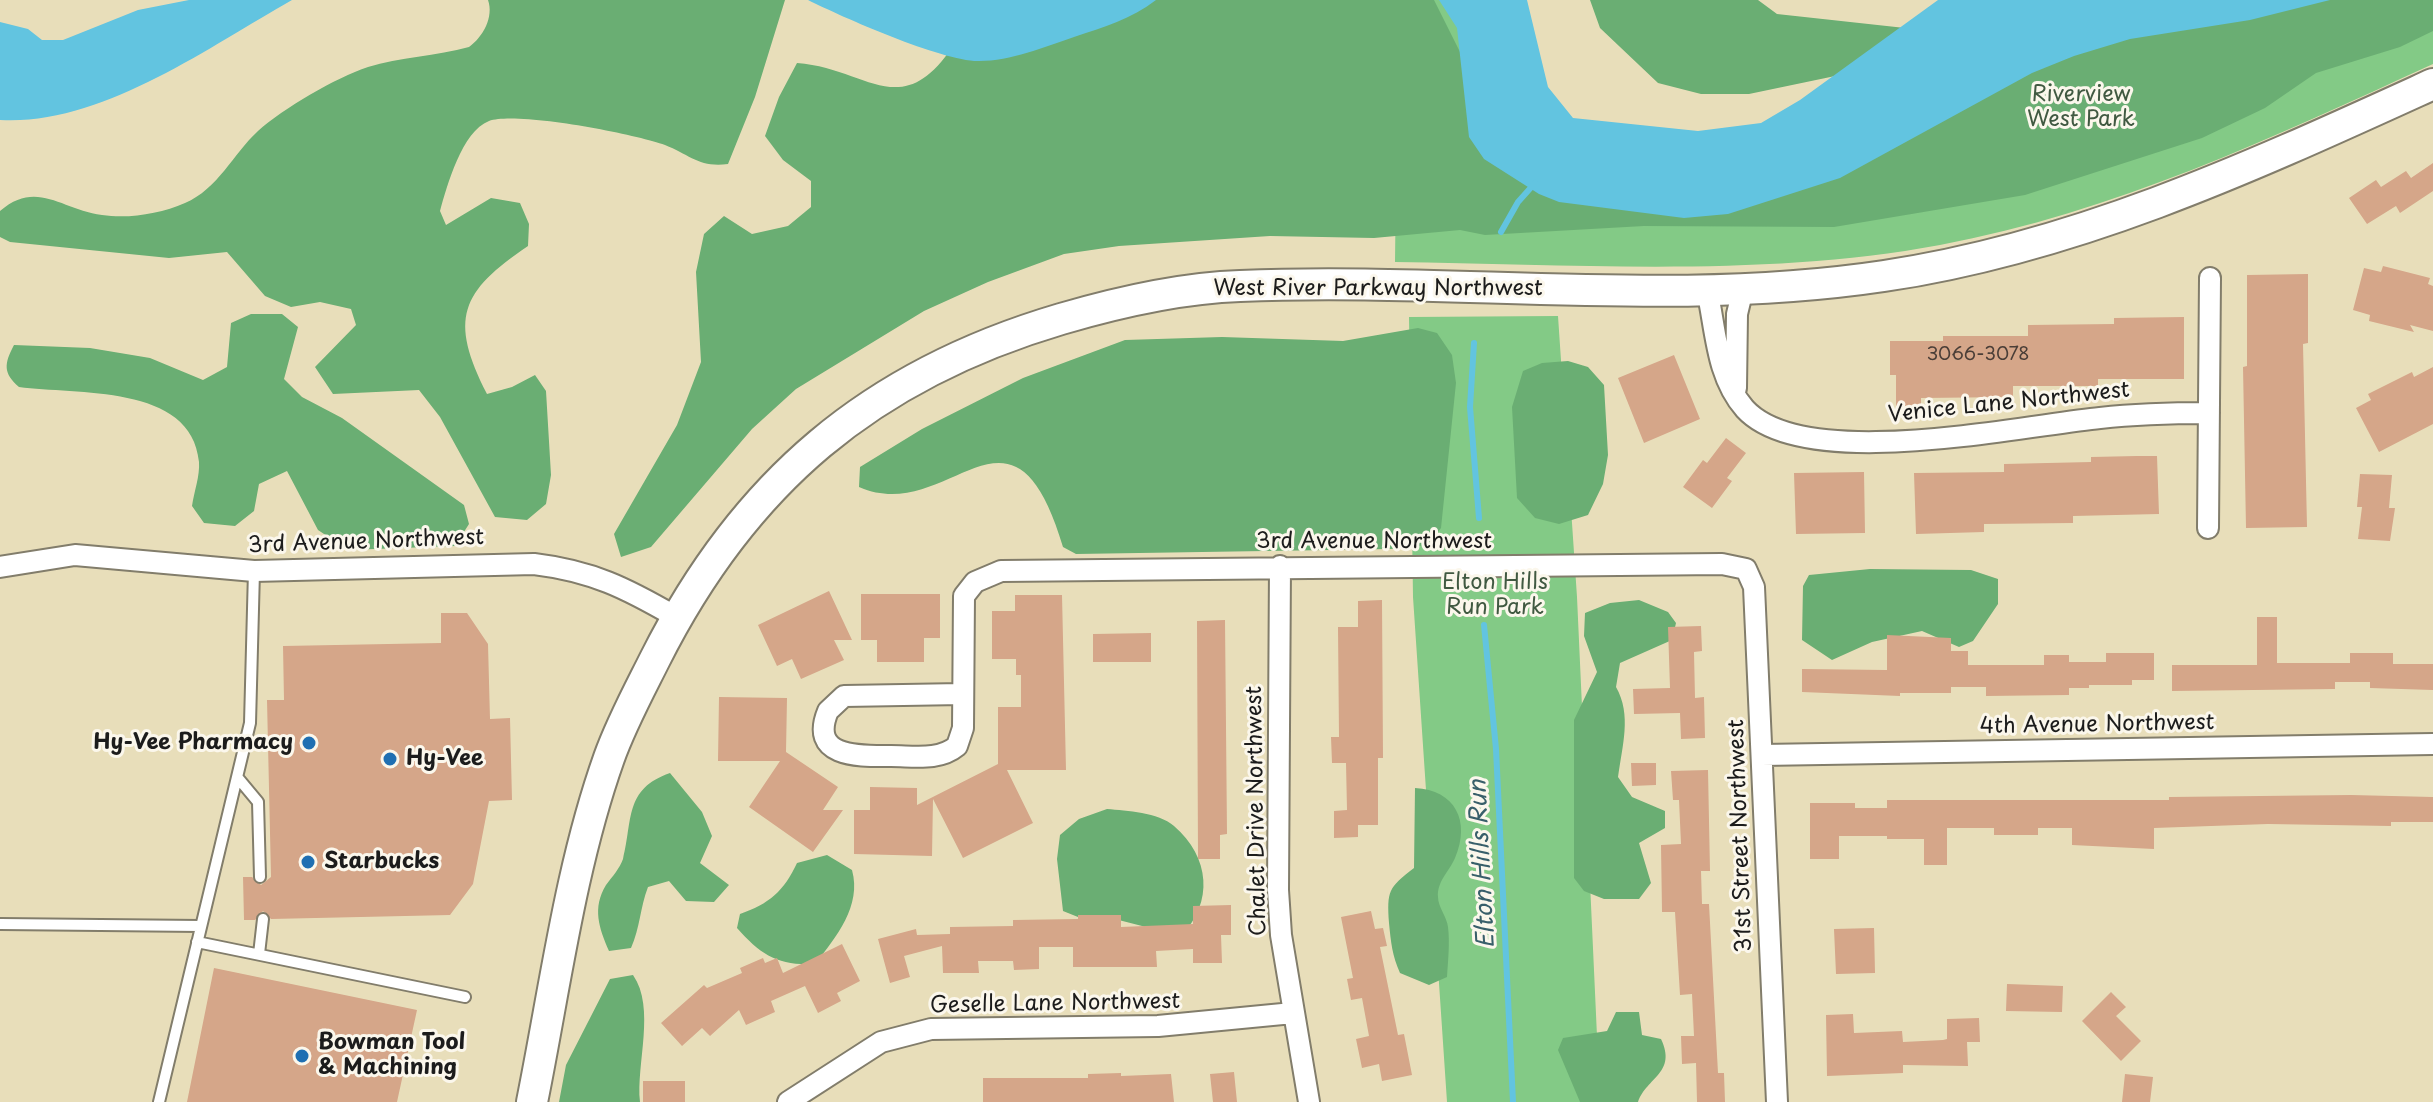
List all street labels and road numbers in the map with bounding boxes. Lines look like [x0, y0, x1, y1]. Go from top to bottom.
street label: West River Parkway Northwest [1213, 276, 1543, 302]
street label: Venice Lane Northwest [1887, 377, 2131, 429]
street label: 3rd Avenue Northwest [248, 525, 484, 559]
street label: 3rd Avenue Northwest [1256, 529, 1492, 555]
street label: Chalet Drive Northwest [1242, 686, 1272, 936]
street label: 4th Avenue Northwest [1979, 710, 2215, 740]
street label: 31st Street Northwest [1724, 719, 1758, 953]
street label: Geselle Lane Northwest [930, 989, 1180, 1019]

